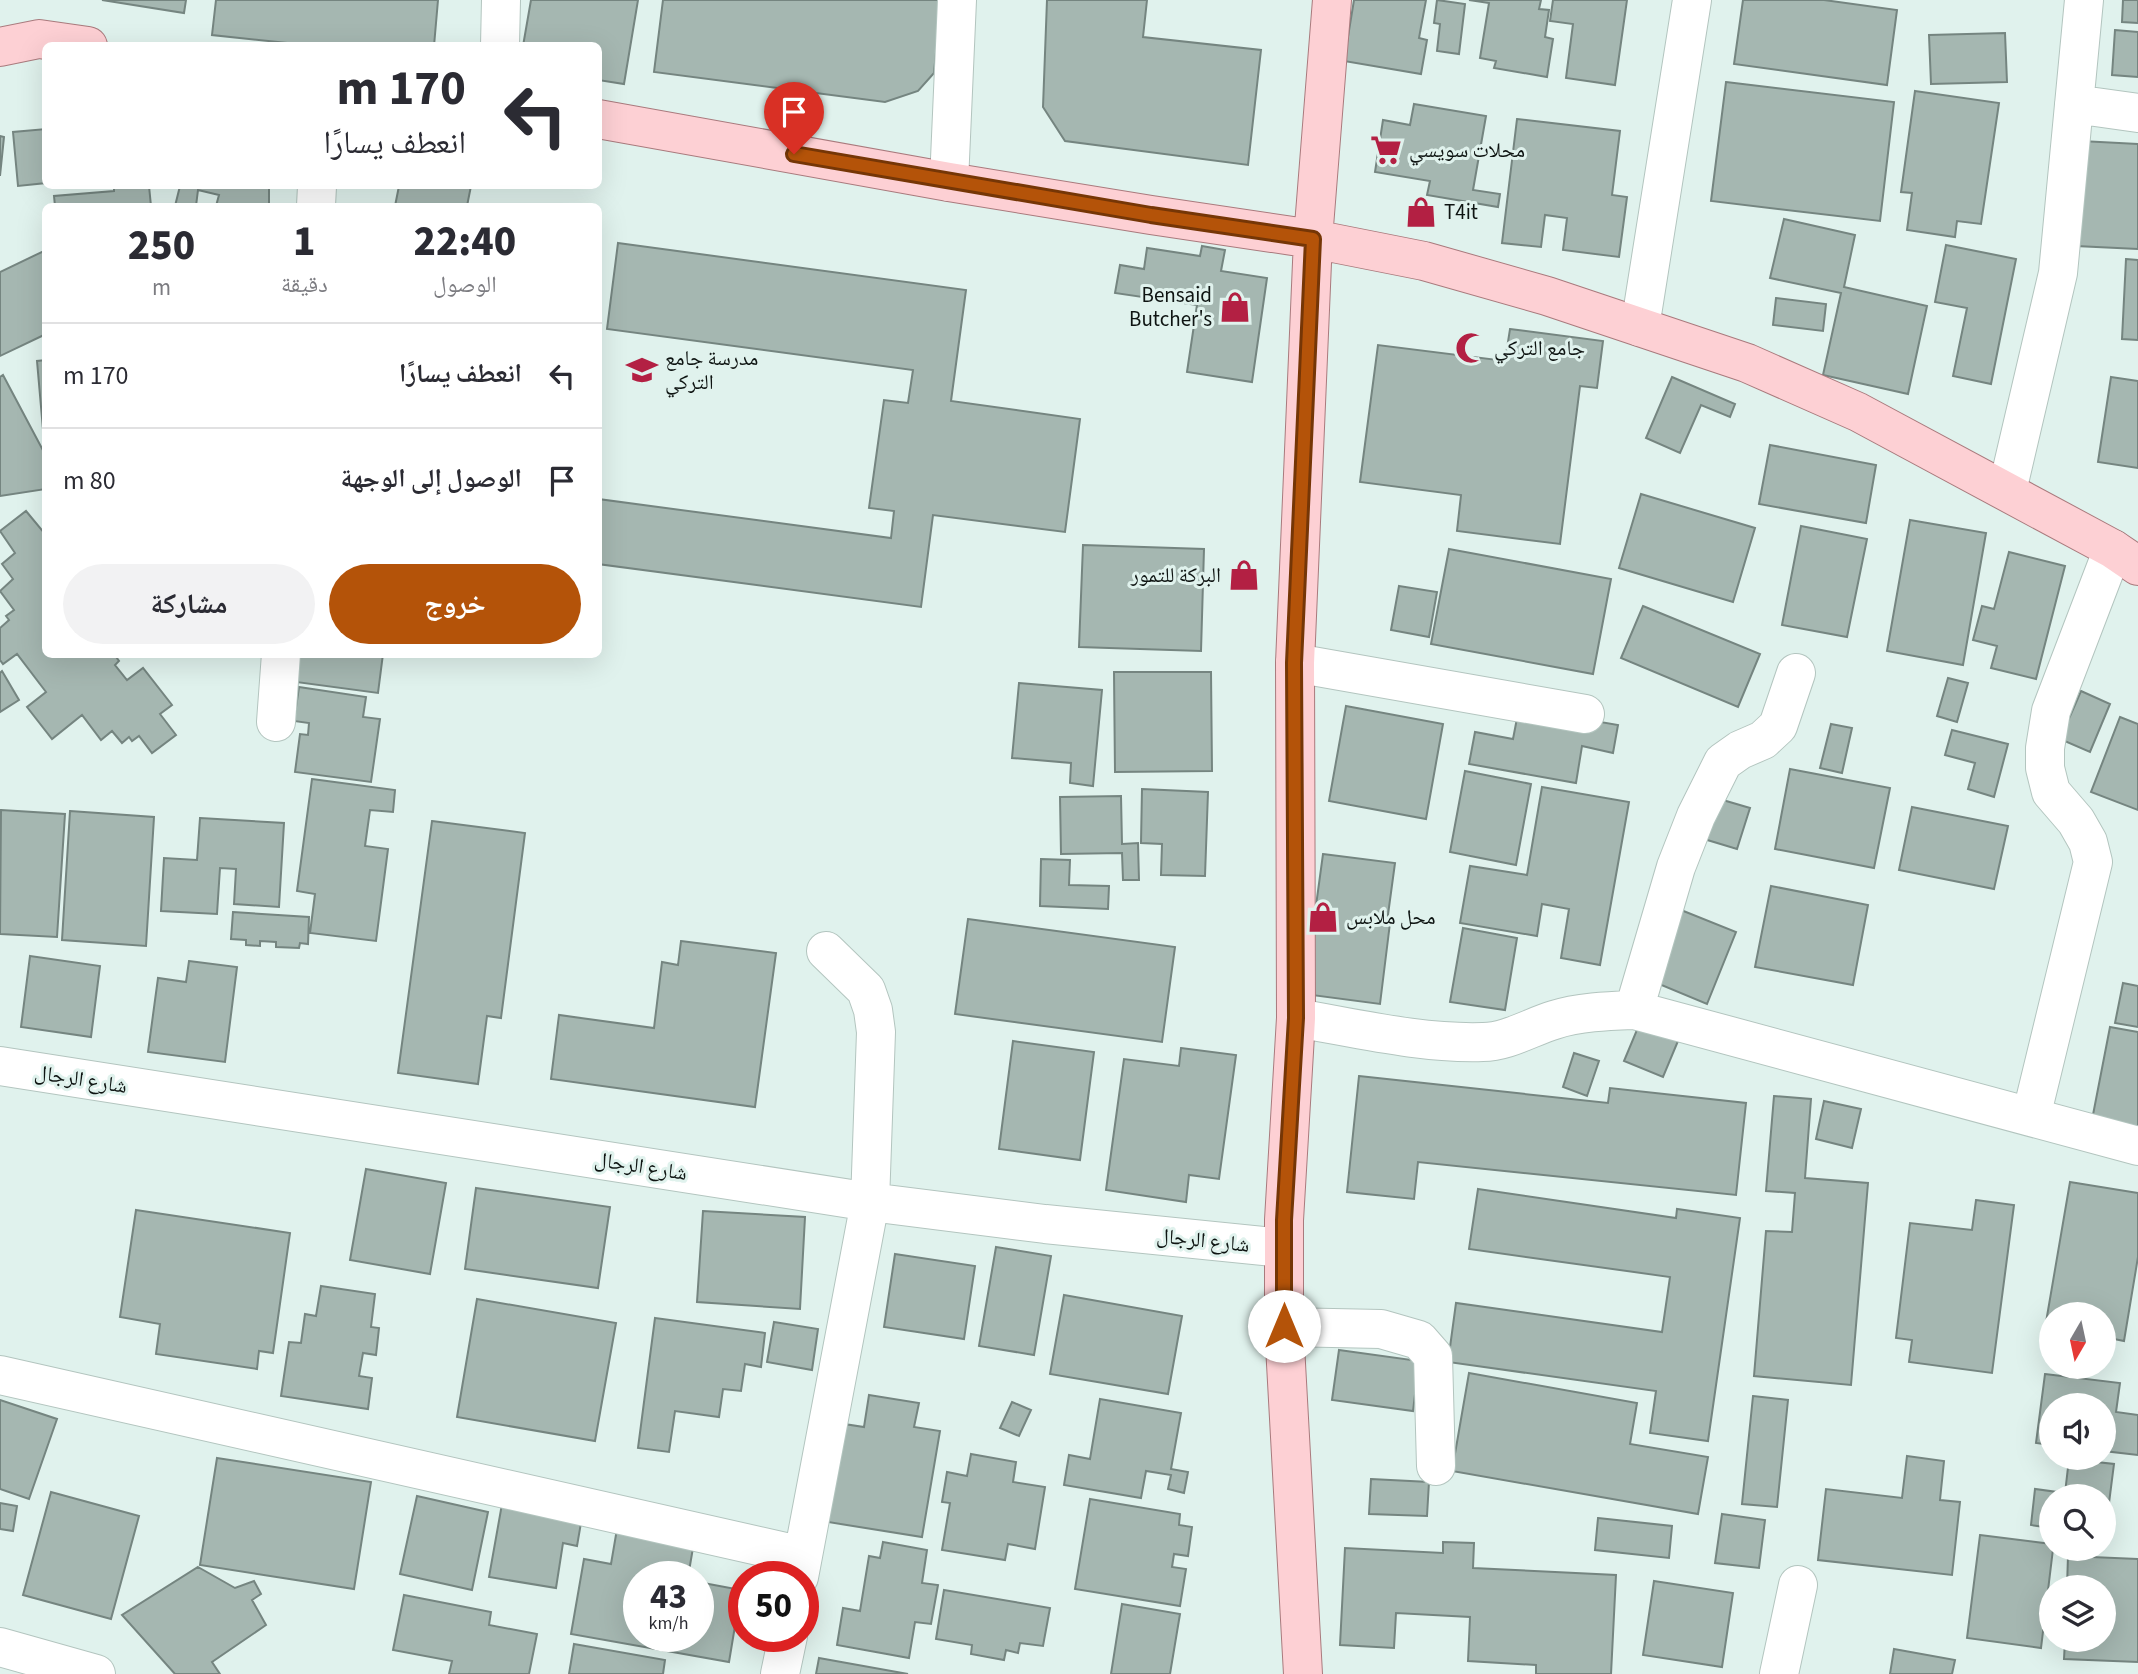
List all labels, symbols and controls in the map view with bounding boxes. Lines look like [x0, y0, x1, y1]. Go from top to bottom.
text: 170 m [337, 54, 466, 124]
icon: left [490, 70, 581, 161]
pin [764, 82, 824, 154]
icon: arrive [775, 93, 813, 131]
text: انعطف يسارًا [323, 120, 466, 166]
supermarket icon: محلات سويسي [1369, 133, 1403, 167]
place label: محلات سويسي [1409, 135, 1525, 166]
shop icon: T4it [1404, 195, 1438, 229]
place label: T4it [1444, 197, 1478, 227]
text: 1 [293, 212, 316, 272]
text: 22:40 [413, 212, 516, 272]
text: 250 [128, 216, 195, 276]
text: دقيقة [281, 268, 328, 301]
text: الوصول [433, 268, 497, 301]
text: m [152, 271, 171, 304]
place label: Bensaid Butcher's [1129, 280, 1212, 334]
shop icon: Bensaid Butcher's [1218, 290, 1252, 324]
mosque icon: جامع التركي [1454, 331, 1488, 365]
place label: جامع التركي [1494, 333, 1585, 364]
place label: مدرسة جامع التركي [665, 343, 758, 398]
school or university icon: مدرسة جامع التركي [625, 353, 659, 387]
text: انعطف يسارًا [399, 355, 522, 392]
text: 170 m [63, 357, 129, 394]
icon: left [543, 357, 581, 395]
text: الوصول إلى الوجهة [341, 460, 522, 497]
text: 80 m [63, 462, 116, 499]
icon: arrive [543, 462, 581, 500]
shop icon: البركة للتمور [1227, 558, 1261, 592]
place label: البركة للتمور [1130, 560, 1221, 590]
button: مشاركة [63, 564, 315, 644]
button: خروج [329, 564, 581, 644]
shop icon: محل ملابس [1306, 900, 1340, 934]
place label: محل ملابس [1346, 902, 1436, 932]
street label: شارع الرجال [33, 1057, 129, 1101]
street label: شارع الرجال [593, 1144, 689, 1188]
street label: شارع الرجال [1155, 1220, 1251, 1260]
position arrow [1247, 1289, 1321, 1363]
north arrow [2039, 1302, 2116, 1379]
map controls [2039, 1302, 2116, 1652]
button: sound [2039, 1393, 2116, 1470]
button: search [2039, 1484, 2116, 1561]
speed limit sign: 50 [728, 1561, 819, 1652]
text: 43 [650, 1572, 687, 1622]
button: layers [2039, 1575, 2116, 1652]
text: km/h [649, 1611, 688, 1636]

